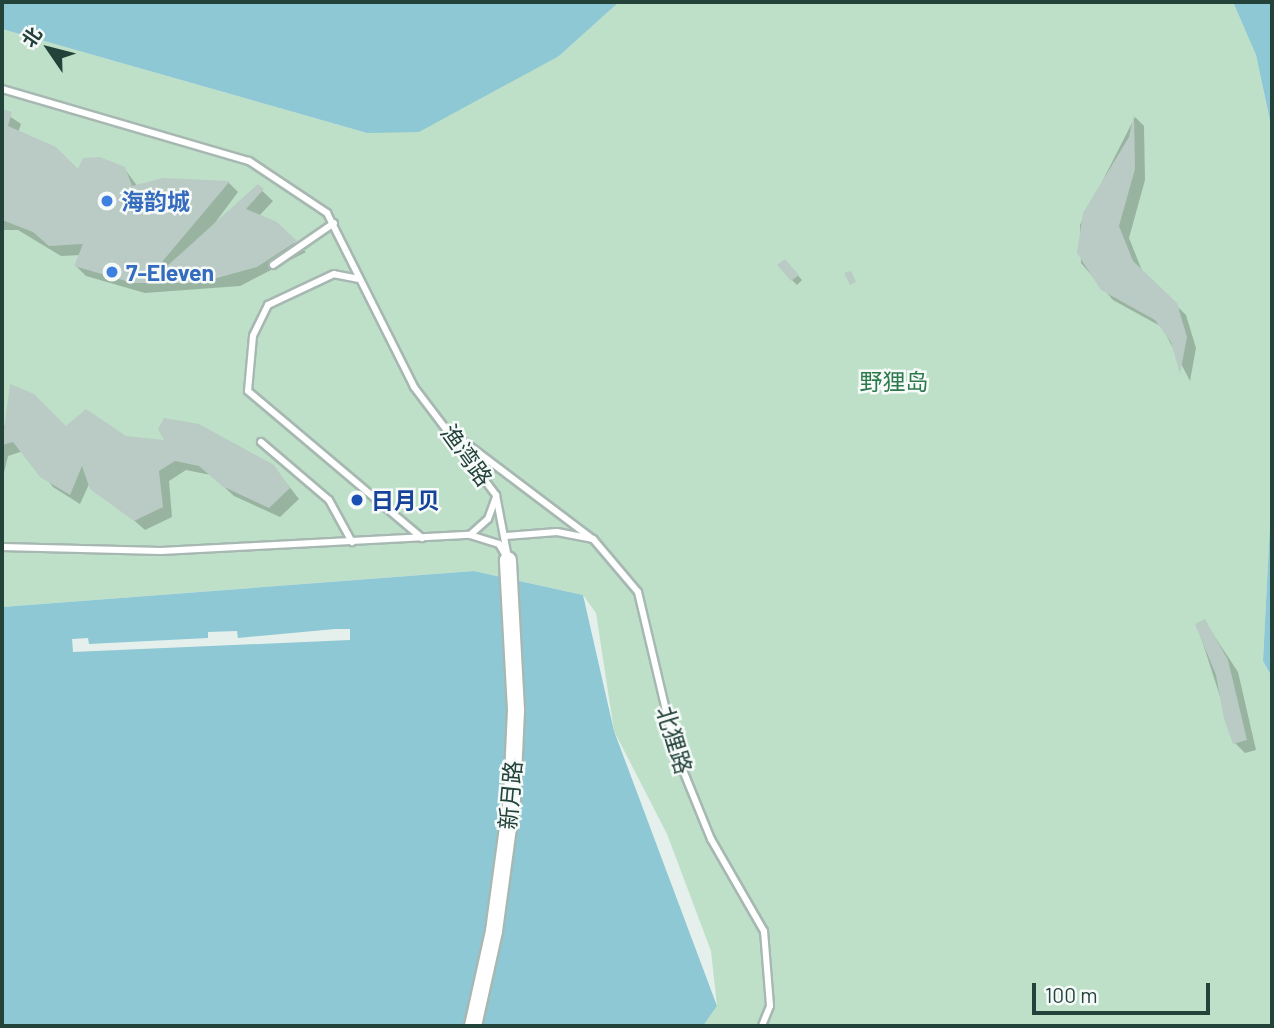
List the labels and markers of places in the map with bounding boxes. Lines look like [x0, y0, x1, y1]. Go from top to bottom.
place label: 海韵城 [121, 187, 190, 215]
marker: 海韵城 [99, 193, 115, 209]
place label: 7-Eleven [126, 258, 214, 286]
marker: 7-Eleven [104, 264, 120, 280]
place label: 日月贝 [371, 486, 440, 514]
marker: 日月贝 [349, 492, 365, 508]

